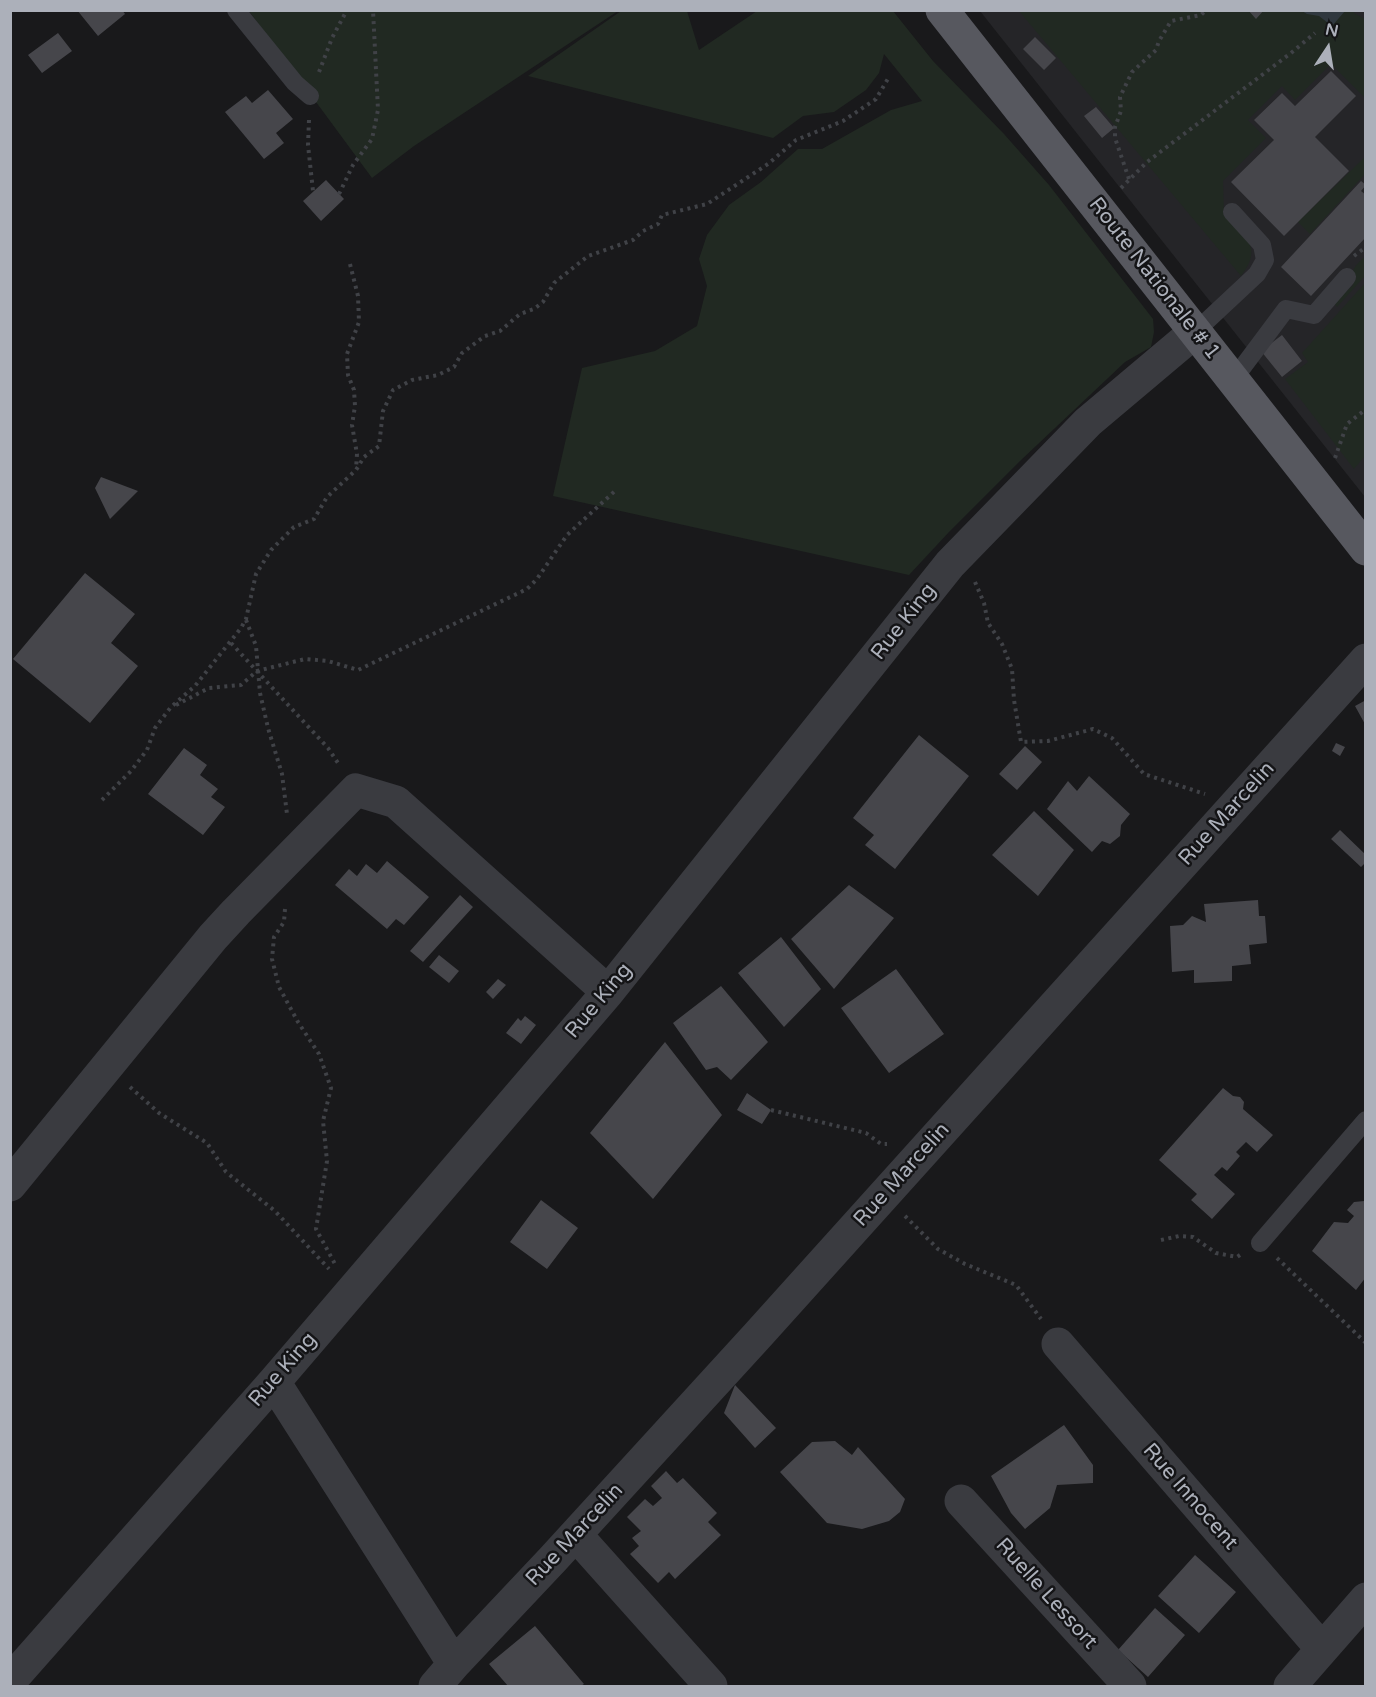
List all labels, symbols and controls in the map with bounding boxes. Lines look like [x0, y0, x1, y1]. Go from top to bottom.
north arrow [1298, 18, 1358, 78]
text: N [1323, 19, 1340, 42]
street label: Route Nationale # 1 [1083, 193, 1225, 365]
street label: Rue King [866, 579, 942, 665]
street label: Rue Marcelin [1174, 757, 1280, 871]
street label: Rue King [560, 958, 638, 1044]
street label: Rue Marcelin [849, 1118, 955, 1232]
street label: Rue King [244, 1328, 322, 1412]
street label: Rue Innocent [1137, 1439, 1243, 1555]
street label: Rue Marcelin [521, 1478, 629, 1592]
street label: Ruelle Lessort [990, 1533, 1102, 1655]

